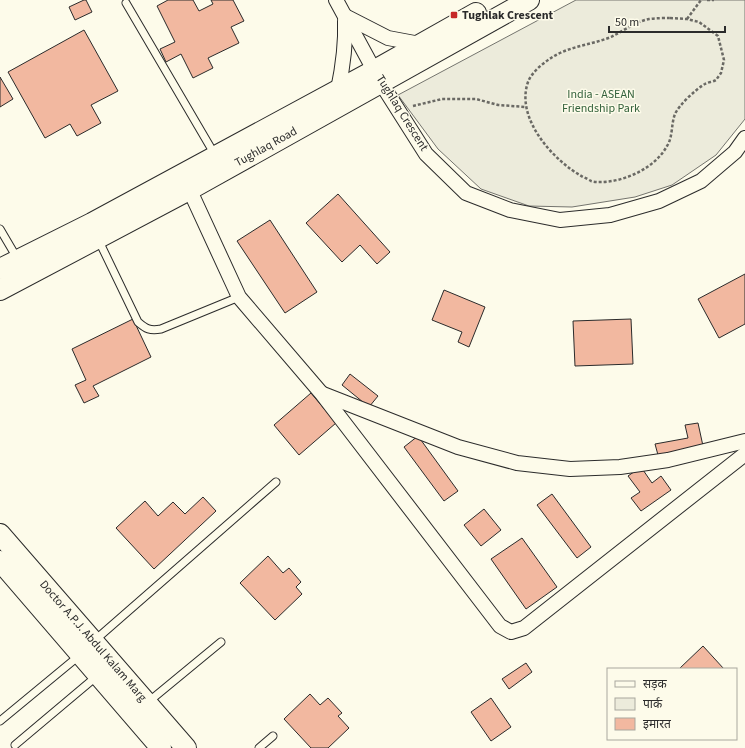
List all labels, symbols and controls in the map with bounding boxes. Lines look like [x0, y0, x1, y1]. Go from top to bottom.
place label: Tughlak Crescent [462, 7, 554, 24]
scale bar [609, 8, 725, 34]
marker: Tughlak Crescent [449, 10, 459, 20]
text: 50 m [615, 14, 639, 31]
street label: Tughlaq Crescent [372, 72, 432, 154]
park label: India - ASEAN Friendship Park [562, 86, 640, 117]
street label: Tughlaq Road [232, 123, 300, 171]
street label: Doctor A.P.J. Abdul Kalam Marg [35, 577, 151, 705]
legend [607, 668, 737, 740]
text: सड़क [643, 676, 668, 693]
text: पार्क [643, 696, 663, 713]
text: इमारत [643, 716, 672, 733]

